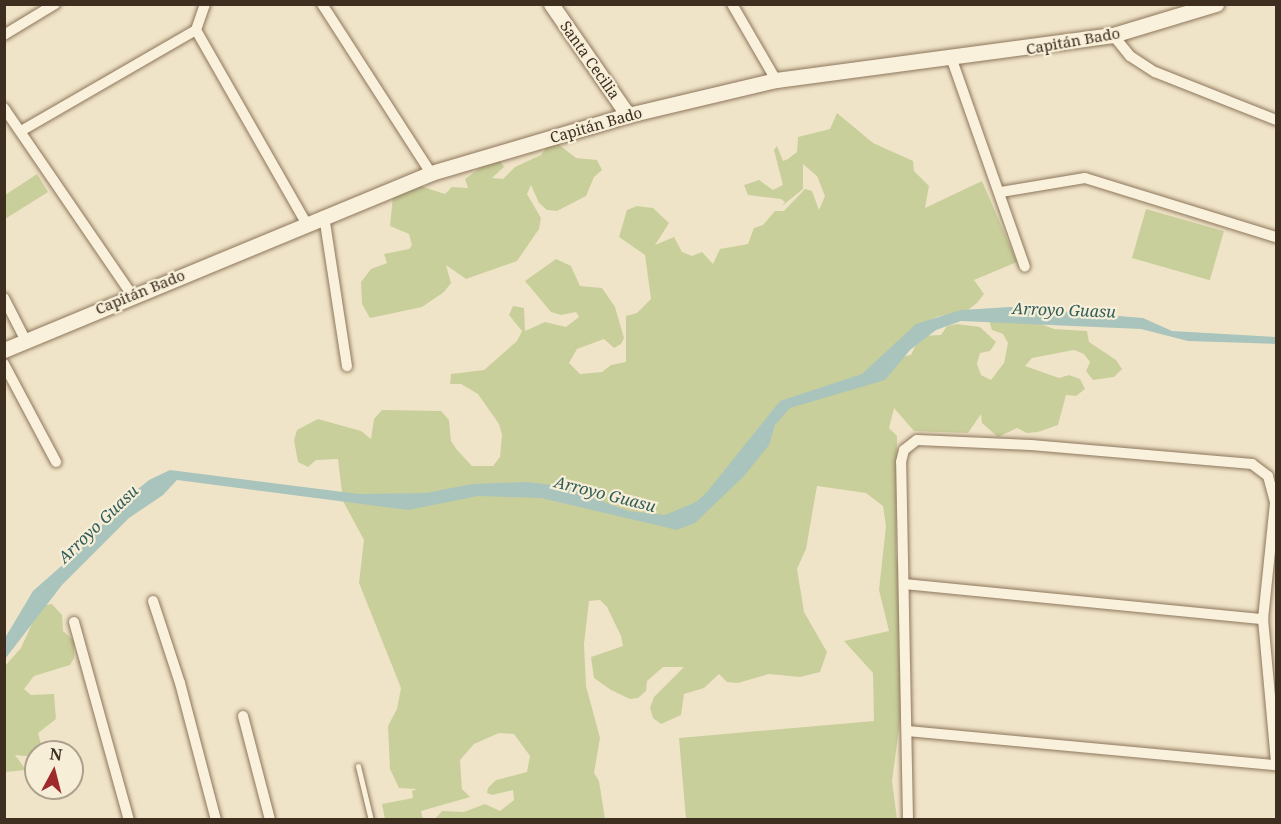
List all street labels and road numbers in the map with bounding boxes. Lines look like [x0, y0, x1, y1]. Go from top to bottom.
street label: Santa Cecilia [556, 17, 624, 103]
street label: Capitán Bado [1025, 24, 1121, 58]
street label: Capitán Bado [548, 103, 644, 147]
street label: Capitán Bado [93, 266, 187, 318]

